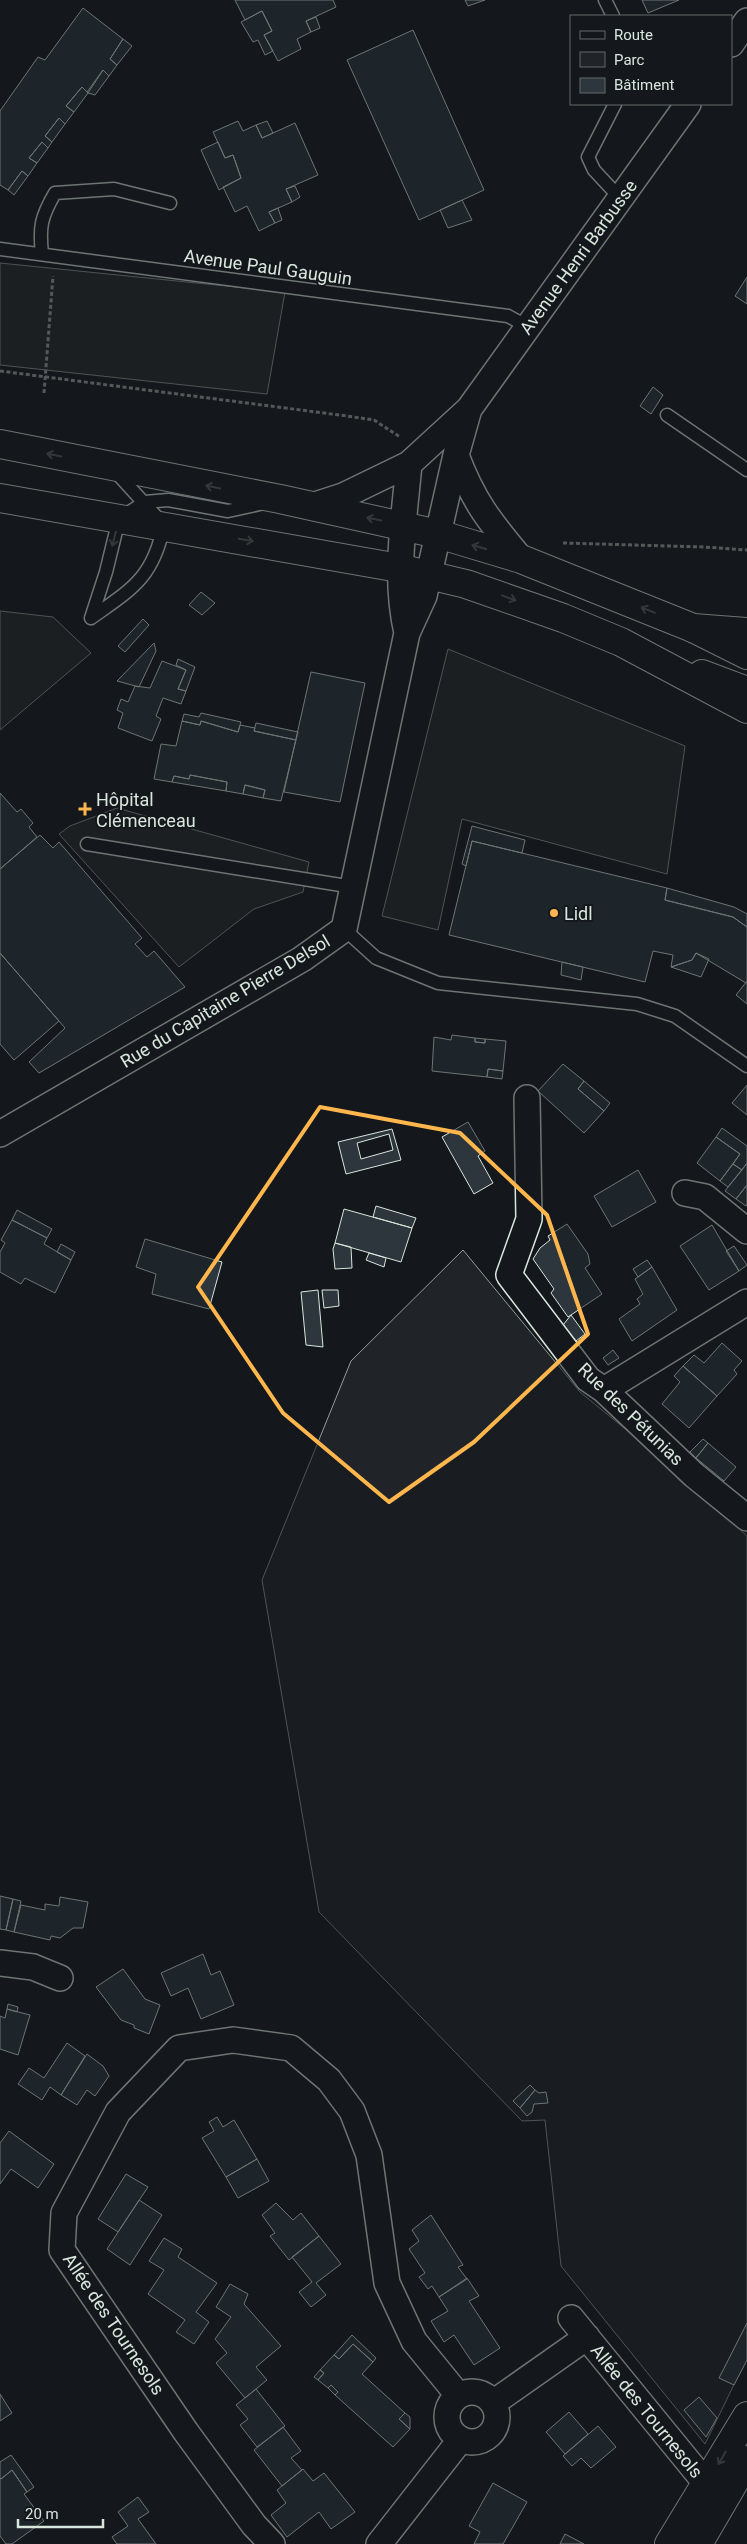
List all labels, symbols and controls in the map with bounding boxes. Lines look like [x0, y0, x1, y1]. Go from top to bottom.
legend [570, 15, 732, 105]
text: Route [614, 26, 653, 44]
text: Parc [614, 51, 644, 69]
text: Bâtiment [614, 76, 674, 94]
street label: Avenue Henri Barbusse [515, 176, 641, 338]
street label: Avenue Paul Gauguin [183, 245, 353, 289]
one-way arrow [46, 450, 62, 459]
one-way arrow [205, 482, 221, 491]
one-way arrow [366, 514, 382, 524]
one-way arrow [109, 530, 118, 546]
one-way arrow [238, 536, 254, 546]
one-way arrow [472, 541, 488, 551]
one-way arrow [501, 594, 516, 603]
one-way arrow [641, 604, 656, 614]
place label: Hôpital Clémenceau [96, 789, 196, 831]
marker: Hôpital Clémenceau [78, 802, 92, 816]
place label: Lidl [564, 903, 593, 924]
marker: Lidl [548, 907, 560, 919]
street label: Rue du Capitaine Pierre Delsol [116, 930, 334, 1072]
street label: Rue des Pétunias [574, 1358, 688, 1470]
street label: Allée des Tournesols [59, 2249, 169, 2399]
street label: Allée des Tournesols [587, 2340, 707, 2482]
one-way arrow [717, 2450, 727, 2465]
scale bar [18, 2496, 102, 2528]
text: 20 m [25, 2505, 59, 2523]

